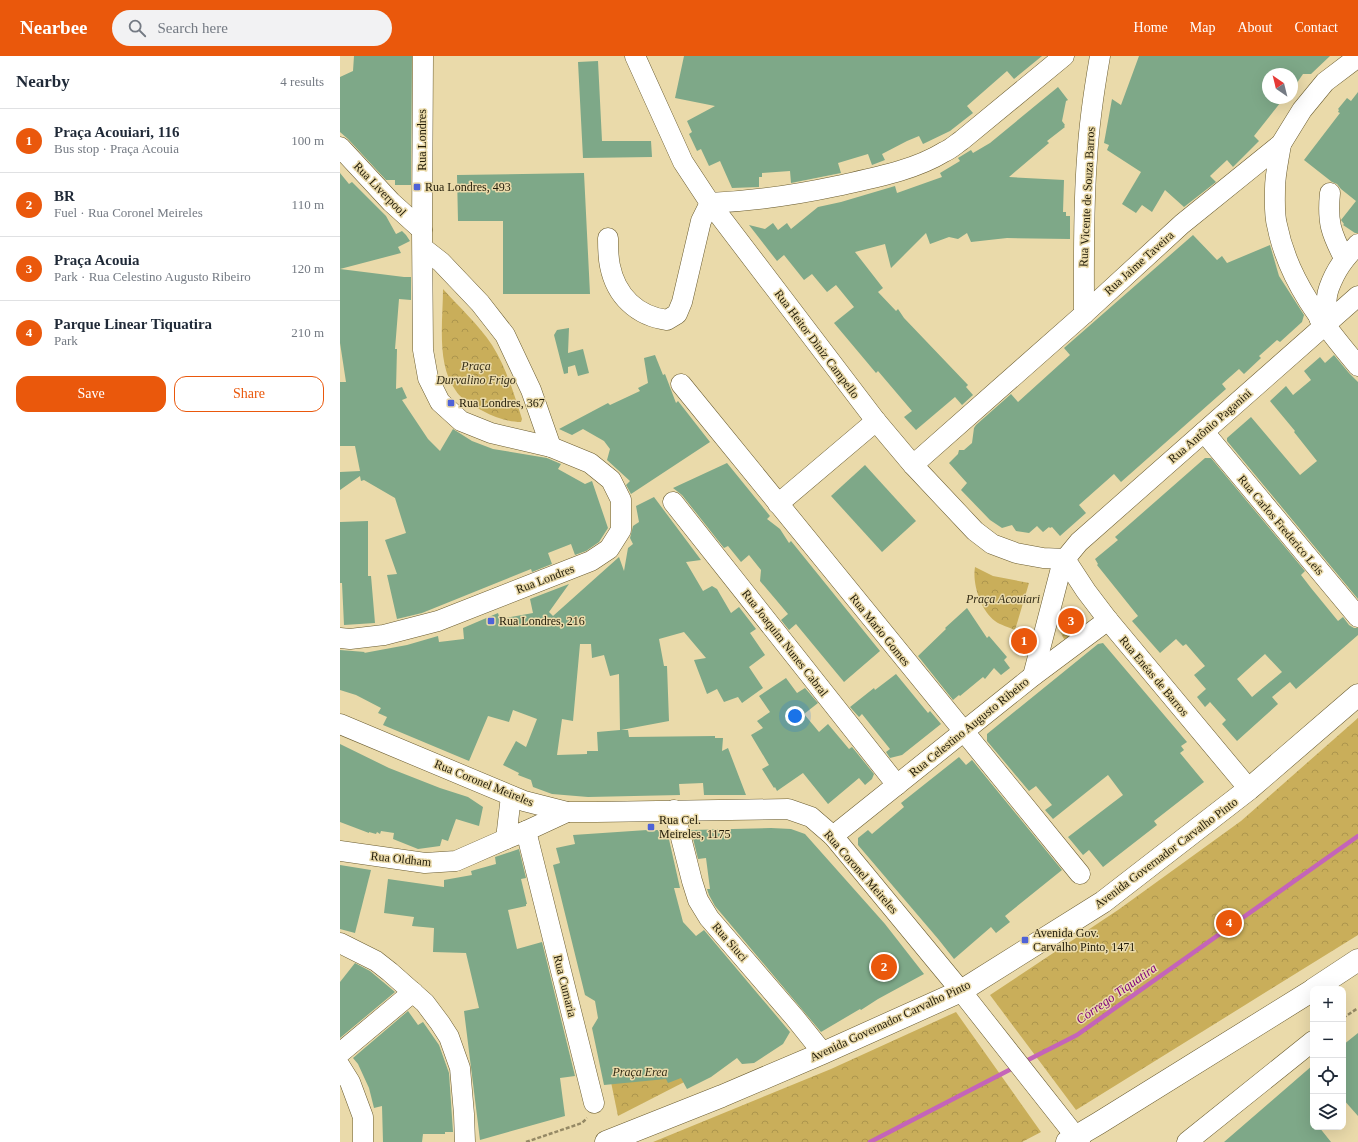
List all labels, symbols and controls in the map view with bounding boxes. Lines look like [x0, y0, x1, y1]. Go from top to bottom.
search box [112, 10, 392, 46]
text: Nearbee [20, 17, 88, 38]
icon: search [126, 17, 148, 39]
text: Search here [158, 20, 228, 36]
text: Home [1134, 20, 1168, 35]
text: Map [1190, 20, 1215, 35]
text: About [1237, 20, 1272, 35]
text: Contact [1294, 20, 1338, 35]
north arrow [1262, 68, 1298, 104]
text: Nearby [16, 72, 70, 91]
text: 4 results [280, 74, 324, 89]
street label: Rua Londres [415, 109, 429, 171]
text: Praça Acouiari, 116 [54, 124, 179, 140]
street label: Rua Vicente de Souza Barros [1076, 126, 1098, 267]
text: 1 [26, 133, 32, 148]
text: 100 m [291, 133, 324, 148]
text: Bus stop · Praça Acouia [54, 141, 179, 156]
street label: Rua Liverpool [351, 159, 410, 219]
place label: Rua Londres, 493 [425, 180, 511, 194]
marker: Rua Londres, 493 [412, 182, 422, 192]
text: BR [54, 188, 75, 204]
text: 2 [26, 197, 32, 212]
text: 110 m [292, 197, 324, 212]
text: Fuel · Rua Coronel Meireles [54, 205, 203, 220]
street label: Rua Jaime Taveira [1101, 228, 1177, 298]
text: Praça Acouia [54, 252, 139, 268]
text: 3 [26, 261, 32, 276]
text: 120 m [291, 261, 324, 276]
text: Park · Rua Celestino Augusto Ribeiro [54, 269, 251, 284]
street label: Rua Heitor Diniz Campello [772, 287, 862, 401]
text: Parque Linear Tiquatira [54, 316, 212, 332]
text: 4 [26, 325, 32, 340]
text: 210 m [291, 325, 324, 340]
text: Park [54, 333, 78, 348]
park label: Praça Durvalino Frigo [435, 359, 516, 387]
button: Save [16, 376, 166, 412]
button: Share [174, 376, 324, 412]
street label: Rua Antônio Paganini [1165, 386, 1255, 466]
place label: Rua Londres, 367 [459, 396, 545, 410]
marker: Rua Londres, 367 [446, 398, 456, 408]
street label: Rua Carlos Frederico Leis [1235, 472, 1327, 578]
street label: Rua Londres [514, 561, 577, 597]
street label: Rua Joaquim Nunes Cabral [739, 587, 831, 700]
street label: Rua Mario Gomes [847, 591, 914, 669]
park label: Praça Acouiari [965, 592, 1040, 606]
pin: 3 [1058, 606, 1084, 636]
place label: Rua Londres, 216 [499, 614, 585, 628]
marker: Rua Londres, 216 [486, 616, 496, 626]
pin: 1 [1011, 626, 1037, 656]
street label: Rua Enéas de Barros [1116, 633, 1192, 719]
street label: Rua Celestino Augusto Ribeiro [906, 674, 1032, 780]
your location [785, 706, 805, 726]
street label: Rua Coronel Meireles [432, 757, 536, 809]
street label: Avenida Governador Carvalho Pinto [1092, 795, 1240, 911]
place label: Rua Cel. Meireles, 1175 [659, 813, 731, 841]
marker: Rua Cel. Meireles, 1175 [646, 822, 656, 832]
street label: Rua Coronel Meireles [821, 827, 901, 917]
street label: Rua Oldham [370, 849, 433, 869]
pin: 4 [1216, 908, 1242, 938]
street label: Rua Siuci [709, 920, 751, 965]
place label: Avenida Gov. Carvalho Pinto, 1471 [1033, 926, 1135, 954]
marker: Avenida Gov. Carvalho Pinto, 1471 [1020, 935, 1030, 945]
pin: 2 [871, 952, 897, 982]
street label: Rua Cumaria [551, 953, 580, 1019]
water label: Córrego Tiquatira [1073, 960, 1160, 1027]
street label: Avenida Governador Carvalho Pinto [808, 978, 972, 1064]
map controls [1310, 986, 1346, 1130]
button: + [1310, 986, 1346, 1022]
button: − [1310, 1022, 1346, 1058]
button: locate [1310, 1058, 1346, 1094]
park label: Praça Erea [611, 1065, 668, 1079]
button: layers [1310, 1094, 1346, 1130]

